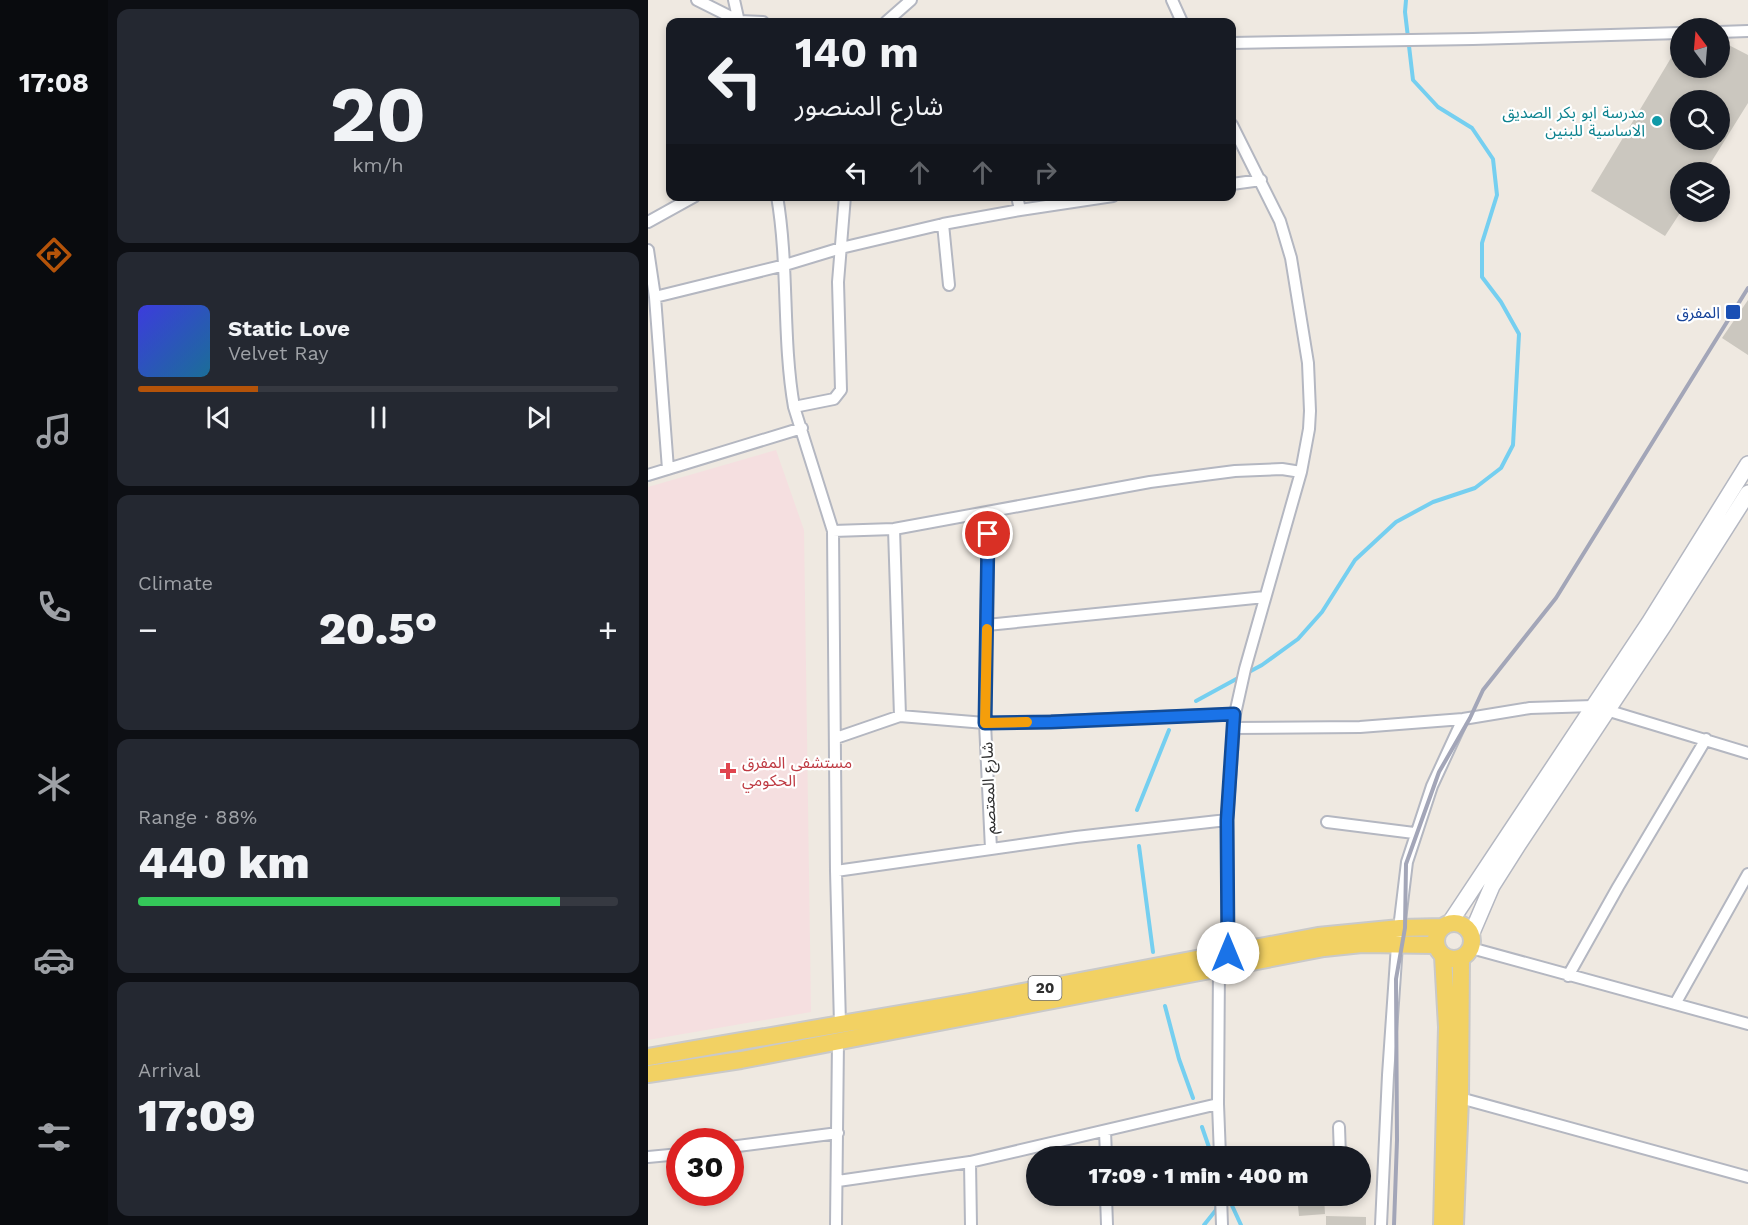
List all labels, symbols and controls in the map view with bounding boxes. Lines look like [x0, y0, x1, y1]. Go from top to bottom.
north arrow [1670, 18, 1730, 78]
map controls [1670, 18, 1730, 222]
text: 140 m [795, 28, 919, 77]
icon: left [696, 42, 774, 120]
text: 17:08 [19, 67, 89, 99]
text: 20 [330, 68, 426, 160]
text: شارع المنصور [795, 90, 943, 122]
button: search [1670, 90, 1730, 150]
place label: مدرسة ابو بكر الصديق الاساسية للبنين [1502, 103, 1645, 140]
marker: مدرسة ابو بكر الصديق الاساسية للبنين [1650, 114, 1664, 128]
text: km/h [352, 153, 404, 177]
icon: left [840, 156, 873, 189]
icon: ahead [903, 156, 936, 189]
icon: ahead [966, 156, 999, 189]
icon: right [1029, 156, 1062, 189]
button: layers [1670, 162, 1730, 222]
icon: directions [33, 234, 75, 276]
place label: المفرق [1677, 303, 1720, 322]
marker: المفرق [1724, 303, 1742, 321]
text: Static Love [228, 316, 350, 341]
text: Velvet Ray [228, 341, 329, 365]
icon: previous [202, 401, 235, 434]
icon: pause [362, 401, 395, 434]
icon: next [522, 401, 555, 434]
icon: music [33, 410, 75, 452]
pin [962, 508, 1013, 559]
icon: arrive [971, 517, 1004, 550]
text: Climate [138, 571, 213, 595]
icon: phone [33, 586, 75, 628]
text: 20.5° [319, 602, 437, 655]
text: − [138, 610, 158, 649]
text: + [598, 610, 618, 649]
street label: شارع المعتصم [977, 741, 1003, 834]
place label: مستشفى المفرق الحكومي [742, 753, 852, 793]
marker: مستشفى المفرق الحكومي [719, 762, 737, 780]
icon: climate [33, 763, 75, 805]
text: Range · 88% [138, 805, 257, 829]
text: 440 km [138, 836, 310, 889]
position arrow [1196, 921, 1260, 985]
icon: car [33, 939, 75, 981]
road number: 20 [1028, 976, 1062, 1000]
text: Arrival [138, 1058, 200, 1082]
text: 17:09 [138, 1089, 256, 1142]
icon: filters [33, 1116, 75, 1158]
speed limit sign: 30 [666, 1128, 744, 1206]
text: 17:09 · 1 min · 400 m [1089, 1163, 1308, 1188]

